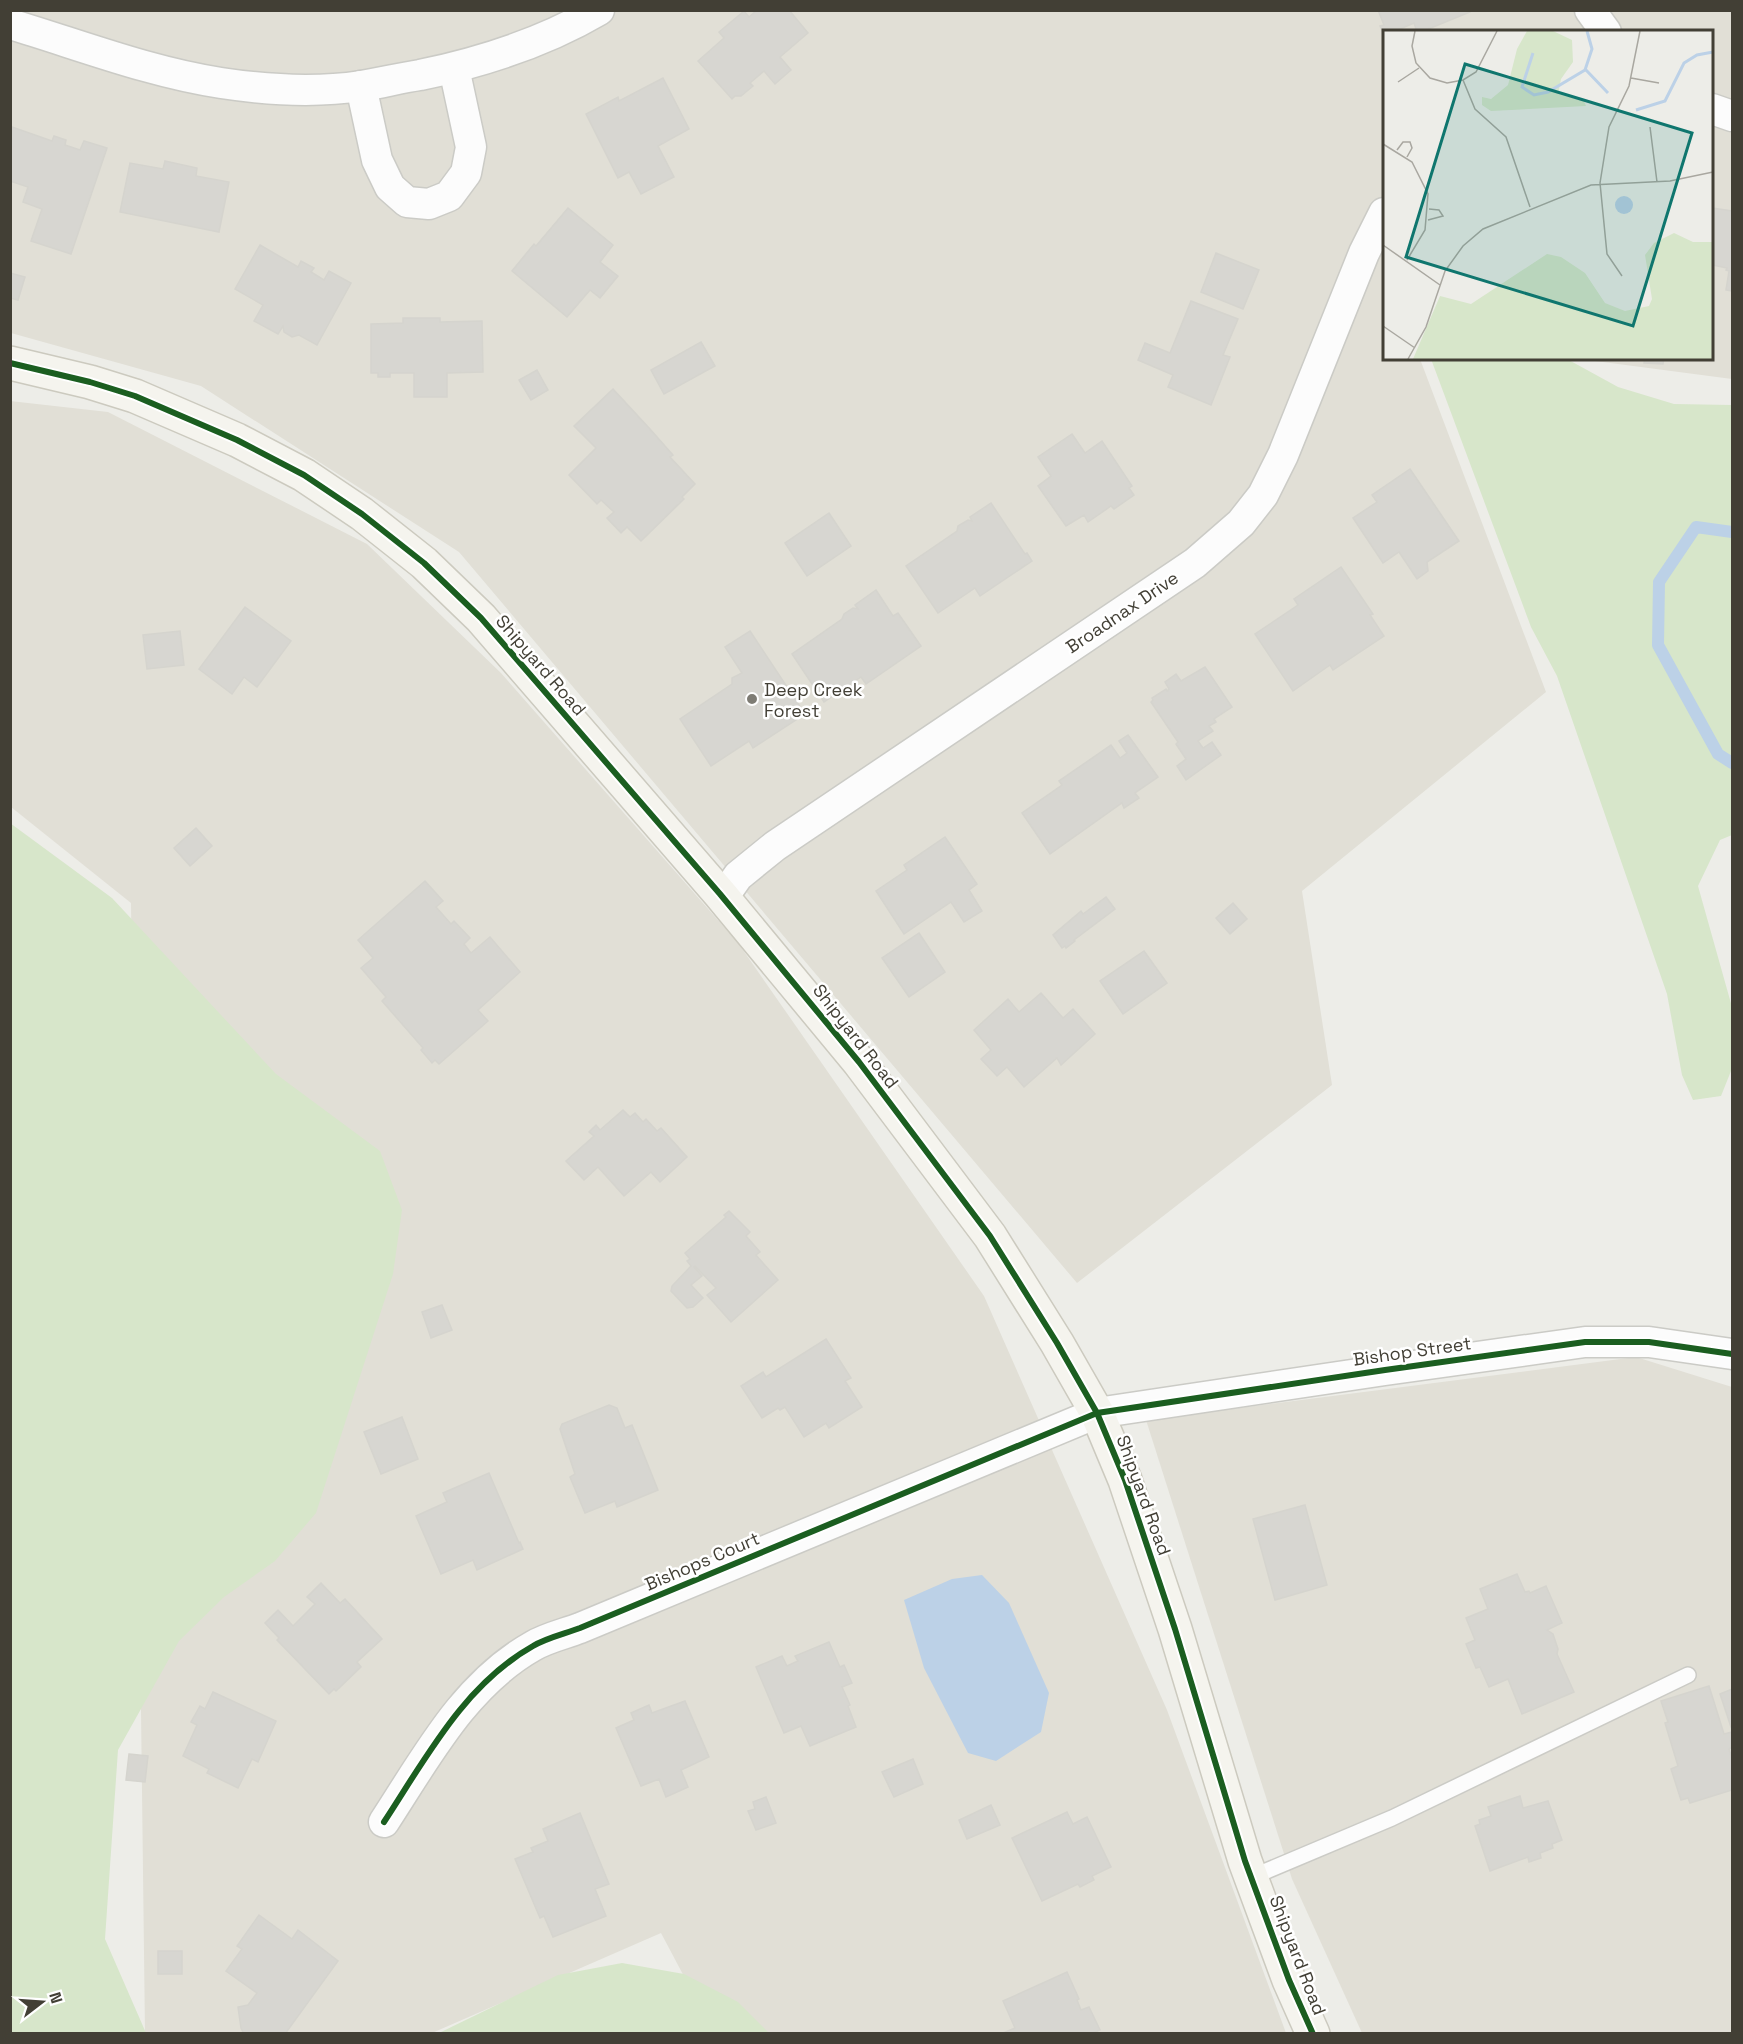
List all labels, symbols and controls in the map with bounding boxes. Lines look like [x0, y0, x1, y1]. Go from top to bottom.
inset map [1383, 30, 1713, 360]
street label: Broadnax Drive [1061, 566, 1183, 658]
street label: Shipyard Road [491, 610, 591, 720]
place label: Deep Creek Forest [764, 678, 863, 722]
marker: Deep Creek Forest [745, 692, 759, 706]
street label: Shipyard Road [808, 979, 904, 1093]
street label: Bishop Street [1351, 1331, 1473, 1371]
street label: Shipyard Road [1112, 1432, 1176, 1558]
street label: Bishops Court [641, 1526, 763, 1596]
street label: Shipyard Road [1265, 1892, 1331, 2018]
north arrow [12, 1972, 72, 2032]
text: N [44, 1990, 67, 2006]

